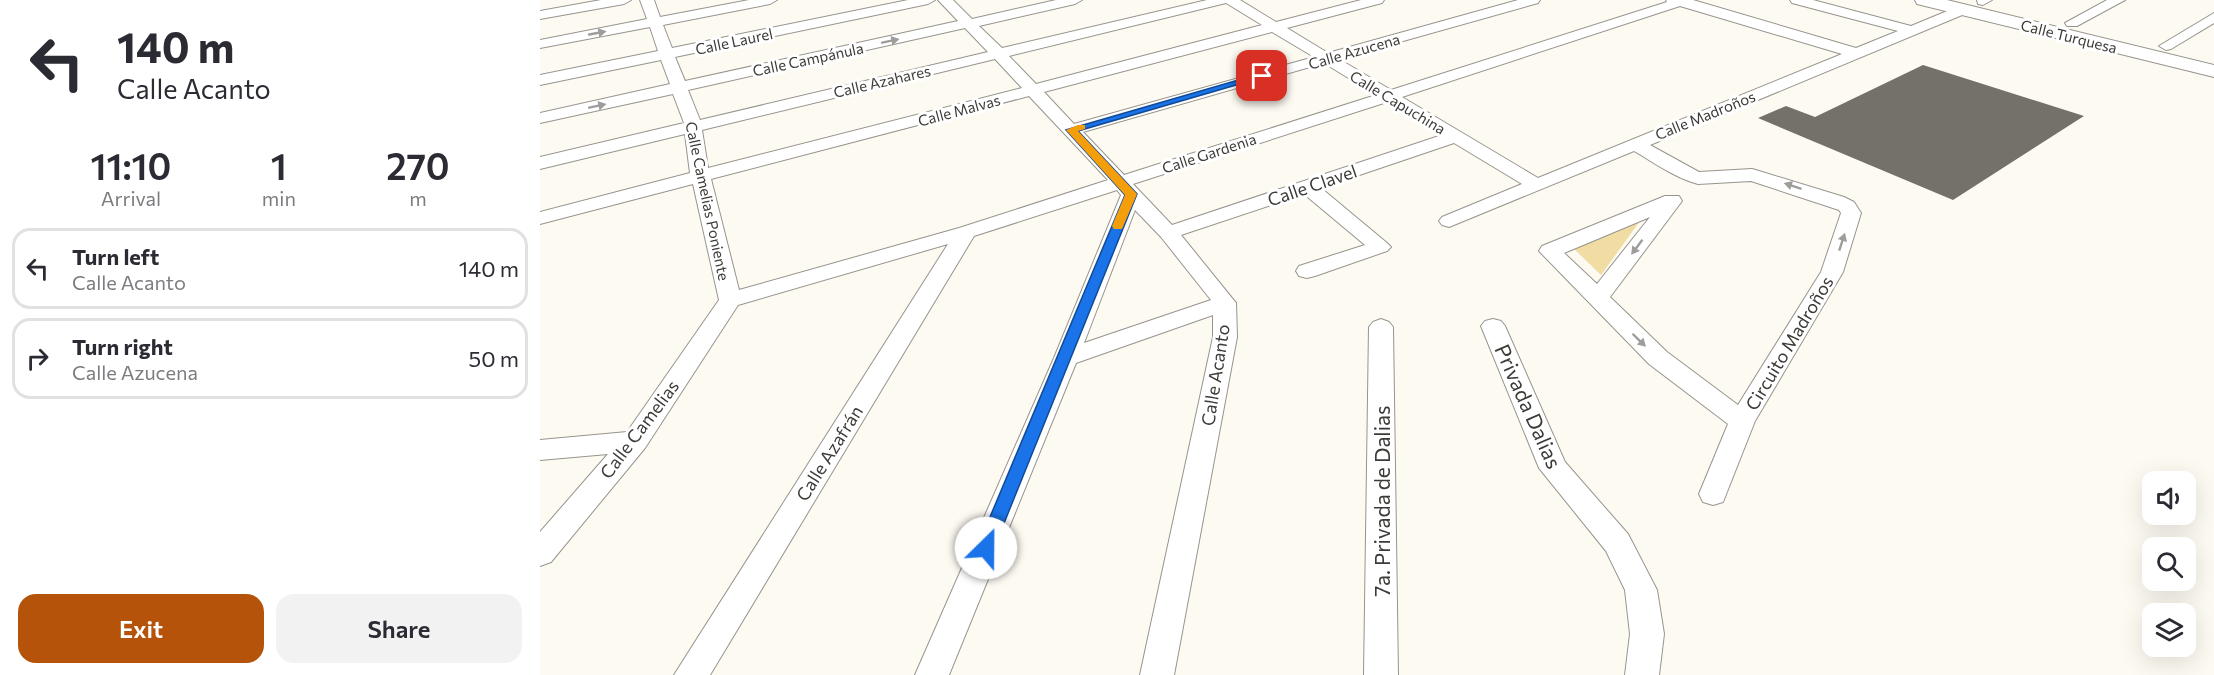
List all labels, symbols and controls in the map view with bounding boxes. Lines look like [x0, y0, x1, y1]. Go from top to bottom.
street label: Calle Turquesa [2019, 15, 2119, 57]
text: 140 m [117, 20, 234, 72]
icon: left [18, 24, 96, 102]
street label: Calle Laurel [694, 24, 774, 58]
one-way arrow [588, 28, 607, 37]
street label: Calle Azucena [1306, 29, 1402, 73]
one-way arrow [881, 36, 900, 45]
street label: Calle Campánula [751, 38, 865, 80]
pin [1236, 50, 1287, 101]
icon: arrive [1245, 59, 1278, 92]
street label: Calle Azahares [832, 61, 932, 101]
street label: Calle Capuchina [1347, 66, 1449, 138]
text: Calle Acanto [117, 72, 271, 105]
street label: Calle Madroños [1652, 87, 1758, 143]
street label: Calle Malvas [916, 90, 1002, 130]
one-way arrow [588, 100, 606, 110]
street label: Calle Camelias Poniente [682, 120, 734, 282]
street label: Calle Gardenia [1160, 129, 1258, 177]
text: 11:10 [90, 143, 171, 187]
text: 1 [271, 143, 287, 187]
text: 270 [386, 143, 450, 187]
street label: Calle Clavel [1264, 159, 1360, 211]
one-way arrow [1784, 181, 1802, 190]
text: Arrival [101, 186, 161, 210]
text: min [262, 186, 296, 210]
text: m [409, 186, 427, 210]
one-way arrow [1837, 233, 1847, 251]
one-way arrow [1631, 239, 1643, 254]
text: Turn left [72, 243, 159, 270]
icon: left [21, 252, 54, 285]
text: 140 m [459, 255, 519, 282]
text: Calle Acanto [72, 270, 186, 294]
street label: Circuito Madroños [1740, 272, 1838, 414]
street label: Calle Acanto [1196, 323, 1234, 427]
text: Turn right [72, 333, 173, 360]
one-way arrow [1631, 333, 1646, 347]
street label: Privada Dalias [1490, 340, 1568, 472]
icon: right [21, 342, 54, 375]
text: 50 m [469, 345, 519, 372]
text: Calle Azucena [72, 360, 198, 384]
street label: Calle Camelias [595, 375, 683, 483]
street label: Calle Azafrán [791, 401, 867, 505]
street label: 7a. Privada de Dalias [1369, 405, 1394, 597]
map controls [2142, 471, 2196, 657]
button: sound [2142, 471, 2196, 525]
position arrow [954, 516, 1018, 580]
button: search [2142, 537, 2196, 591]
button: Exit [18, 594, 264, 663]
button: Share [276, 594, 522, 663]
button: layers [2142, 603, 2196, 657]

